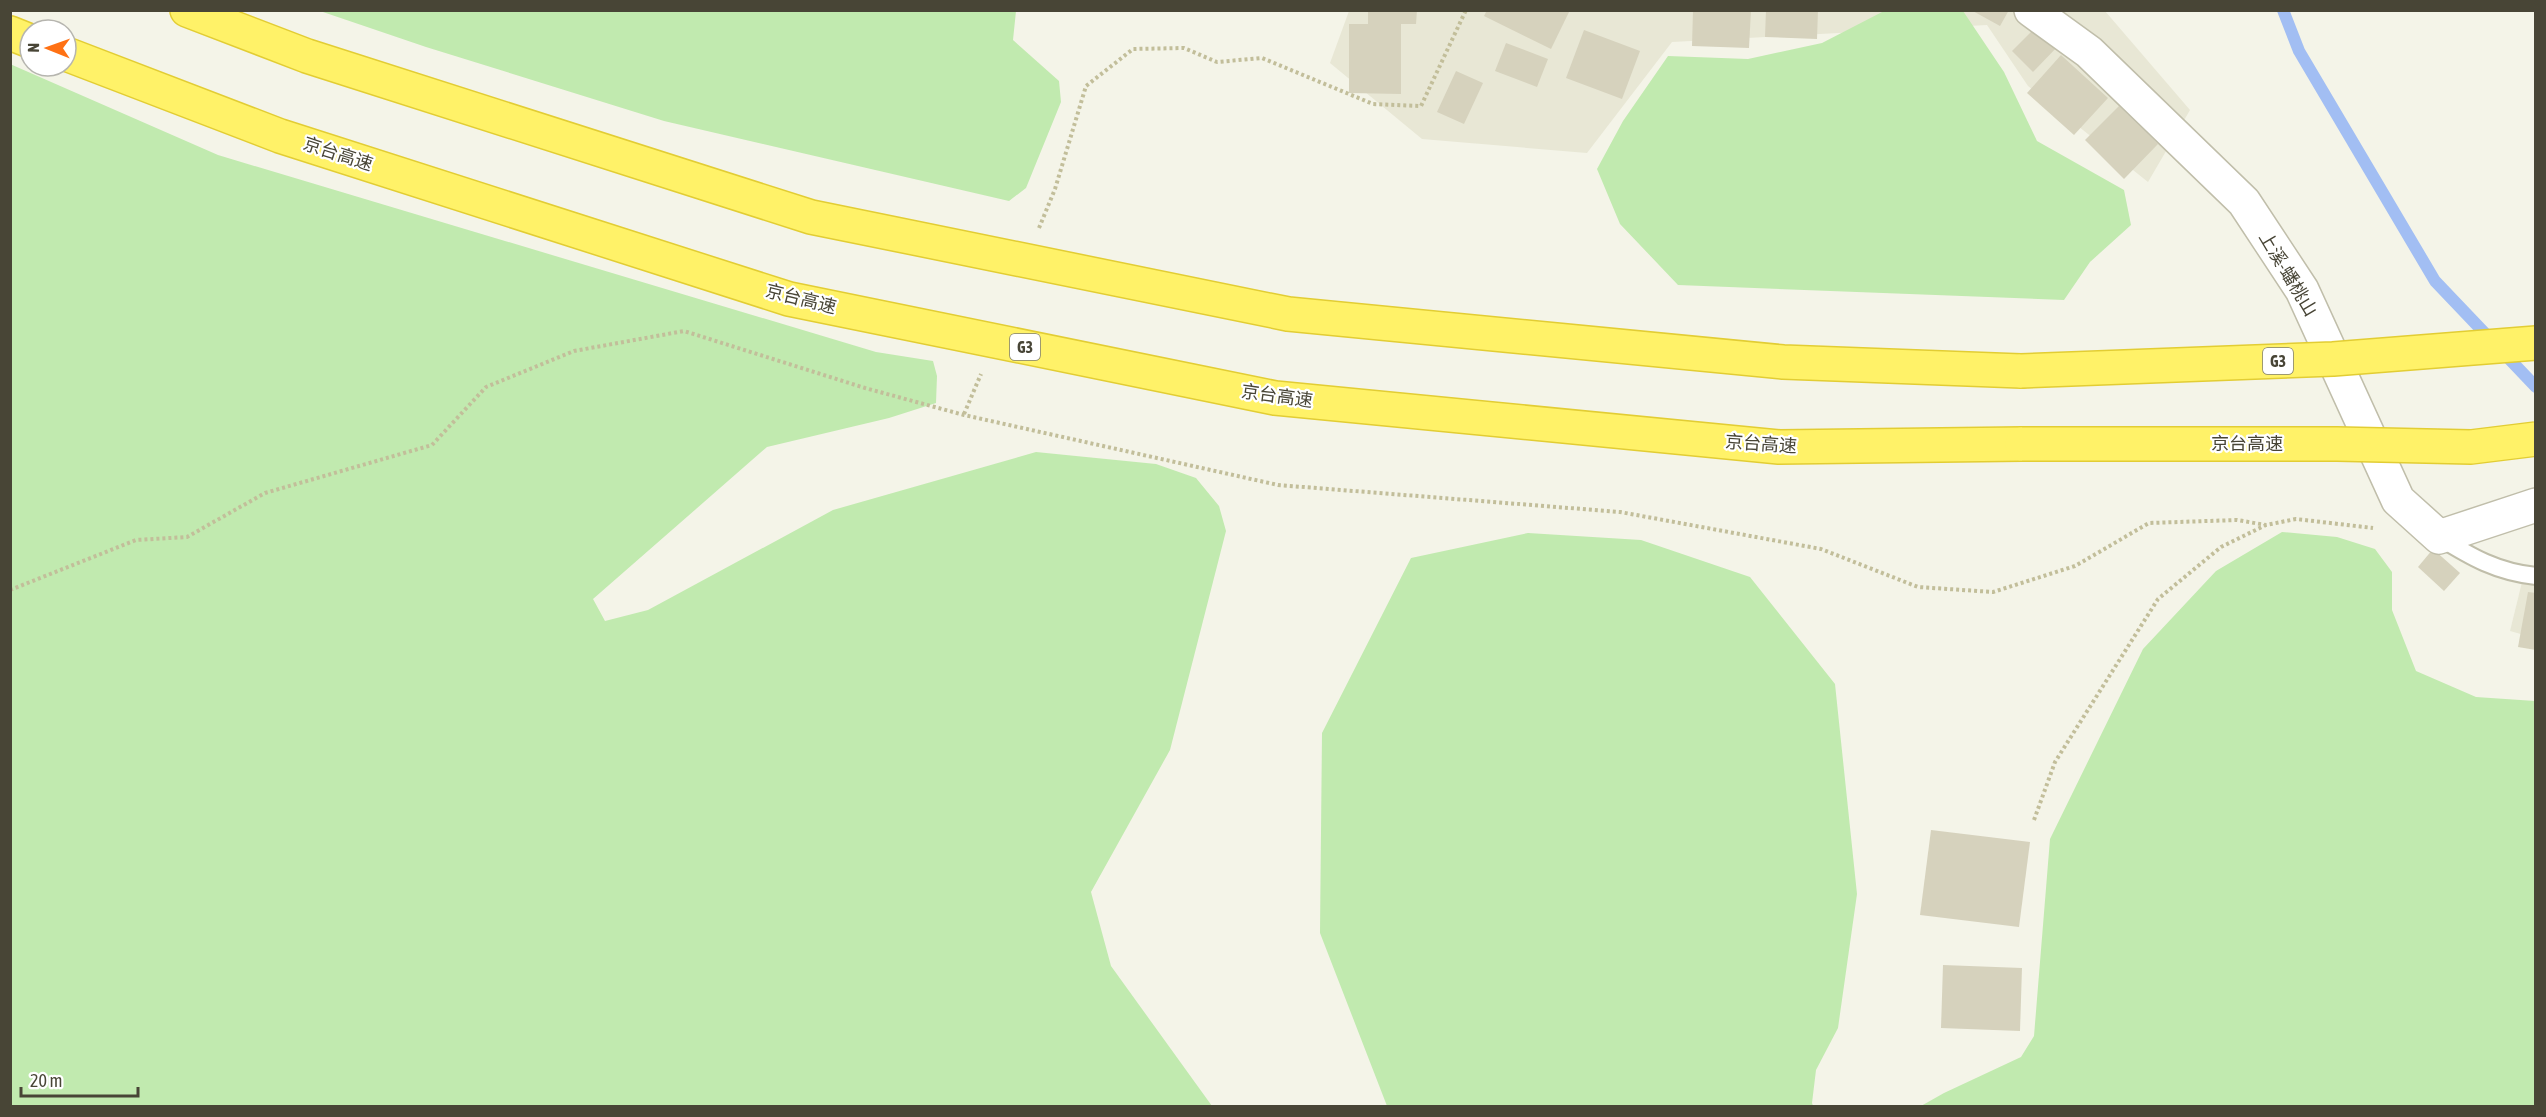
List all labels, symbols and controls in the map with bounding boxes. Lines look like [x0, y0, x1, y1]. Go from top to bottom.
north arrow [18, 18, 78, 78]
text: N [24, 43, 42, 53]
street label: 京台高速 [301, 132, 376, 175]
street label: 上溪-蟠桃山 [2255, 228, 2322, 320]
street label: 京台高速 [764, 280, 839, 317]
road number: G3 [1010, 334, 1040, 360]
road number: G3 [2263, 348, 2293, 374]
street label: 京台高速 [1240, 380, 1314, 411]
street label: 京台高速 [1724, 431, 1798, 456]
street label: 京台高速 [2211, 433, 2283, 454]
scale bar [21, 1060, 138, 1098]
text: 20 m [30, 1070, 62, 1091]

